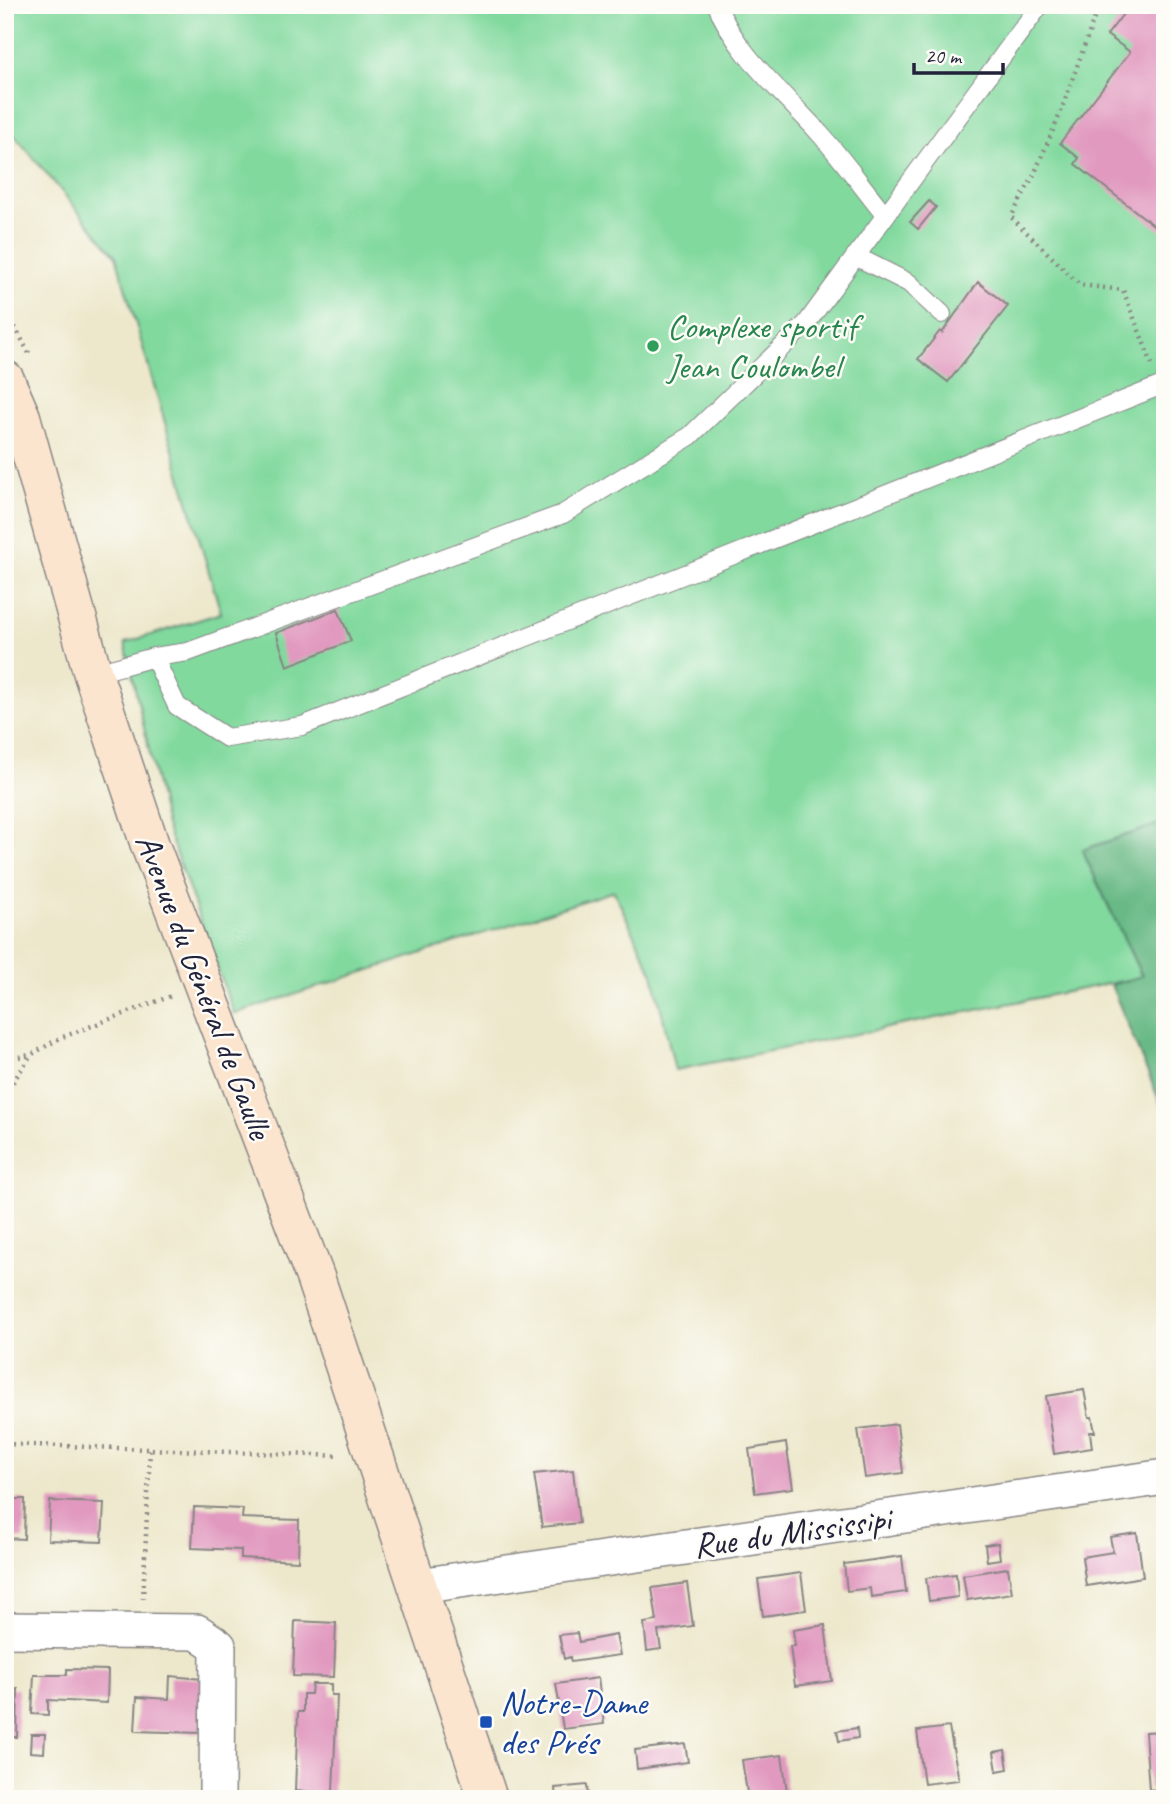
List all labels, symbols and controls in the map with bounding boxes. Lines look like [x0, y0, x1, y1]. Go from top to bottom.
scale bar [914, 32, 1004, 76]
text: 20 m [925, 43, 963, 69]
place label: Complexe sportif Jean Coulombel [665, 304, 864, 389]
marker: Complexe sportif Jean Coulombel [645, 338, 661, 354]
street label: Avenue du Général de Gaulle [125, 827, 284, 1147]
street label: Rue du Mississipi [691, 1495, 898, 1568]
place label: Notre-Dame des Prés [500, 1680, 649, 1765]
marker: Notre-Dame des Prés [478, 1714, 494, 1730]

